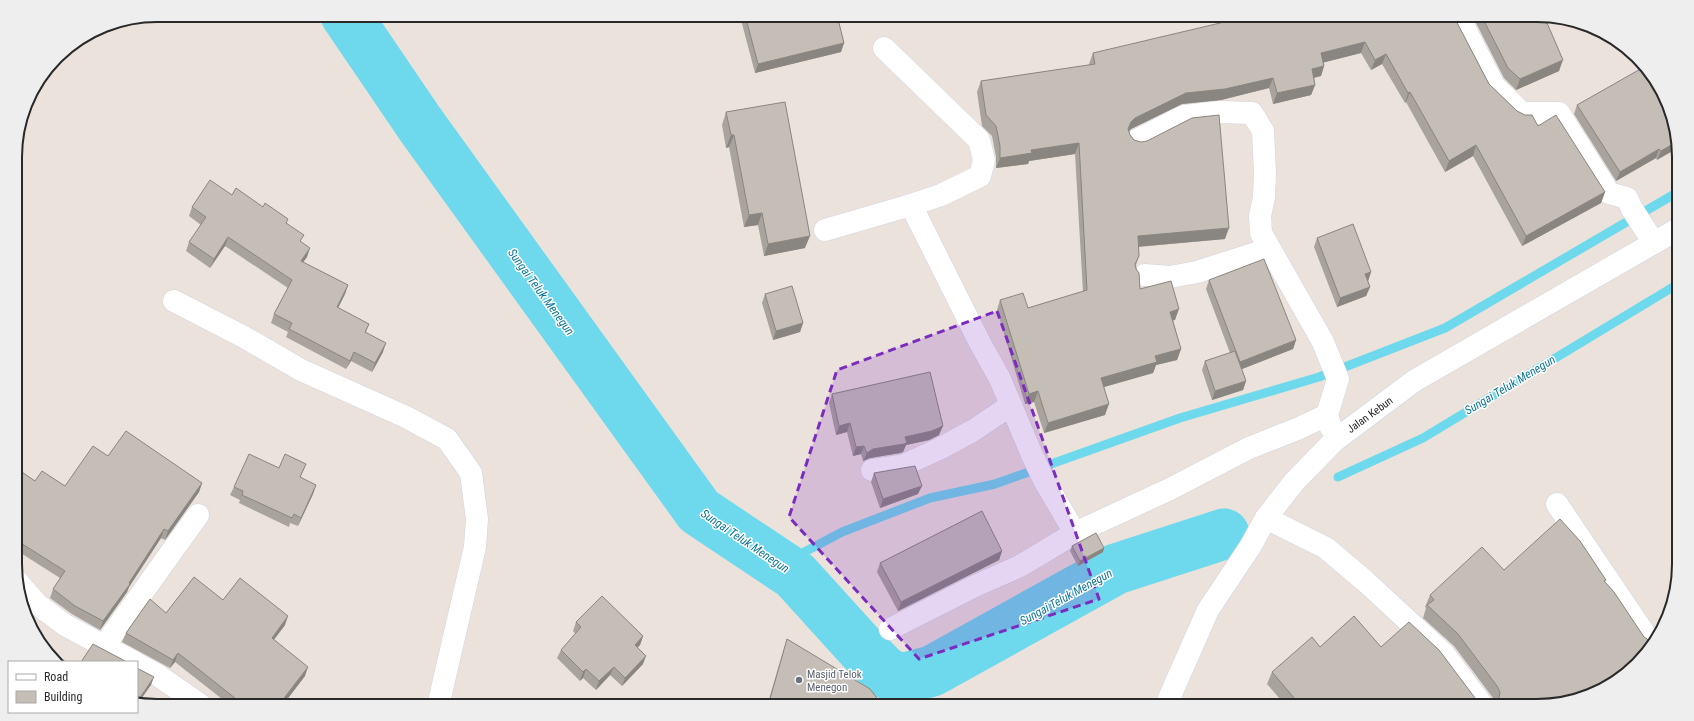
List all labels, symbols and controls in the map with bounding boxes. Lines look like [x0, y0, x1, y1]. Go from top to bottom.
water label: Sungai Teluk Menegun [505, 246, 577, 338]
water label: Sungai Teluk Menegun [1462, 352, 1558, 418]
street label: Jalan Kebun [1345, 394, 1395, 436]
water label: Sungai Teluk Menegun [698, 506, 792, 576]
water label: Sungai Teluk Menegun [1017, 566, 1115, 628]
legend [8, 661, 138, 713]
place label: Masjid Telok Menegon [807, 668, 862, 694]
text: Road [44, 670, 68, 684]
marker: Masjid Telok Menegon [794, 675, 804, 685]
text: Building [44, 690, 82, 704]

